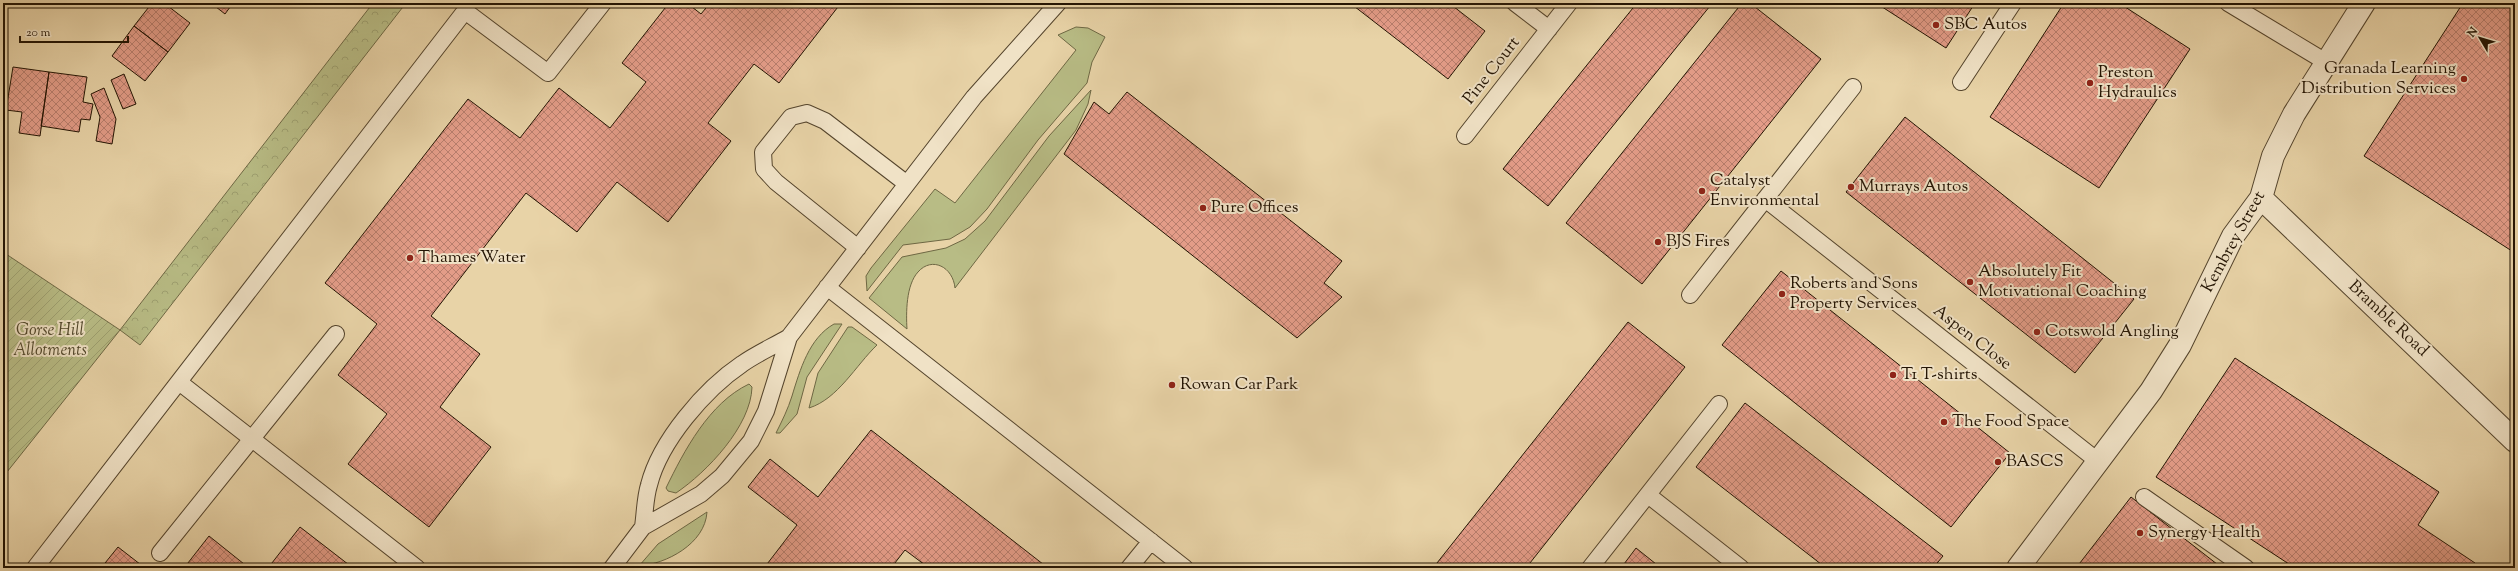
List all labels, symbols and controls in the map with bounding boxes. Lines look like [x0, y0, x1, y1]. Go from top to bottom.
place label: SBC Autos [1944, 13, 2027, 37]
scale bar [20, 18, 128, 44]
north arrow [2460, 18, 2500, 58]
marker: SBC Autos [1931, 20, 1941, 30]
text: 20 m [26, 24, 51, 42]
text: N [2463, 24, 2482, 42]
street label: Pine Court [1458, 32, 1526, 110]
place label: Granada Learning Distribution Services [2301, 57, 2456, 101]
place label: Preston Hydraulics [2098, 61, 2177, 105]
marker: Granada Learning Distribution Services [2459, 74, 2469, 84]
marker: Preston Hydraulics [2085, 78, 2095, 88]
place label: Catalyst Environmental [1710, 169, 1820, 213]
place label: Murrays Autos [1859, 175, 1968, 199]
marker: Murrays Autos [1846, 182, 1856, 192]
marker: Catalyst Environmental [1697, 186, 1707, 196]
street label: Kembrey Street [2196, 187, 2272, 297]
place label: Pure Offices [1211, 196, 1299, 220]
marker: Pure Offices [1198, 203, 1208, 213]
place label: BJS Fires [1666, 230, 1730, 254]
marker: BJS Fires [1653, 237, 1663, 247]
place label: Thames Water [418, 246, 526, 270]
marker: Thames Water [405, 253, 415, 263]
place label: Absolutely Fit Motivational Coaching [1978, 260, 2147, 304]
place label: Roberts and Sons Property Services [1790, 272, 1918, 316]
street label: Bramble Road [2342, 275, 2434, 363]
marker: Absolutely Fit Motivational Coaching [1965, 277, 1975, 287]
marker: Roberts and Sons Property Services [1777, 289, 1787, 299]
street label: Aspen Close [1928, 300, 2016, 376]
park label: Gorse Hill Allotments [13, 319, 87, 363]
place label: Cotswold Angling [2045, 320, 2179, 344]
marker: Cotswold Angling [2032, 327, 2042, 337]
place label: T1 T-shirts [1901, 363, 1978, 387]
marker: T1 T-shirts [1888, 370, 1898, 380]
place label: Rowan Car Park [1180, 373, 1298, 397]
marker: Rowan Car Park [1167, 380, 1177, 390]
place label: The Food Space [1952, 410, 2069, 434]
marker: The Food Space [1939, 417, 1949, 427]
place label: BASCS [2006, 450, 2064, 474]
marker: BASCS [1993, 457, 2003, 467]
place label: Synergy Health [2148, 521, 2261, 545]
marker: Synergy Health [2135, 528, 2145, 538]

